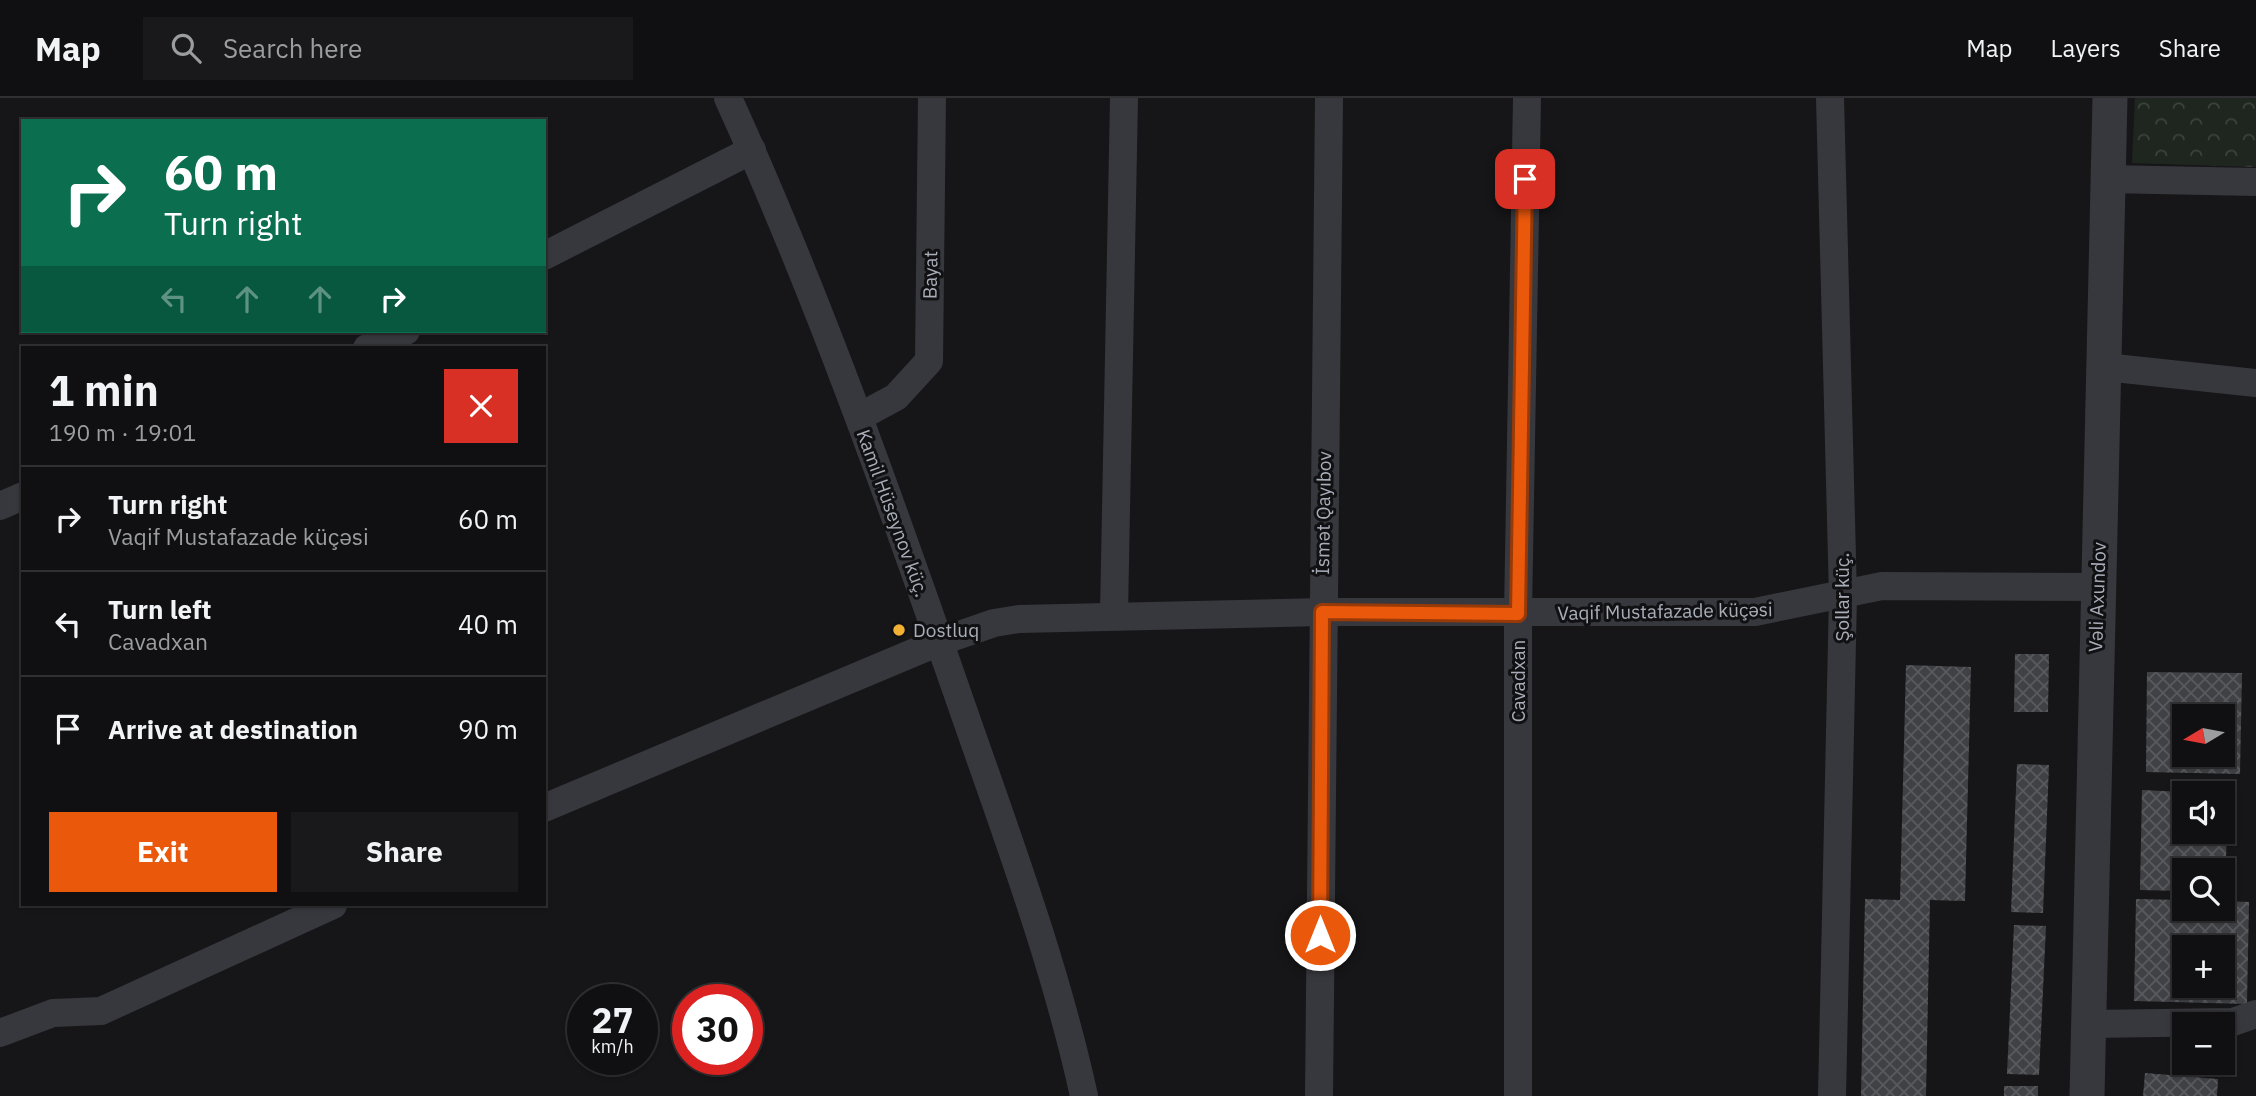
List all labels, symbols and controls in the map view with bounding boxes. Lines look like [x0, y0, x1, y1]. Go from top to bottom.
search box [143, 17, 633, 80]
text: Map [35, 27, 101, 70]
icon: search [167, 29, 205, 67]
text: Search here [223, 31, 362, 65]
text: Map [1966, 32, 2013, 64]
text: Layers [2051, 32, 2121, 64]
text: Share [2159, 32, 2221, 64]
text: 60 m [164, 140, 278, 203]
icon: right [49, 147, 140, 238]
pin [1495, 149, 1555, 209]
icon: arrive [1506, 160, 1544, 198]
text: Turn right [164, 202, 302, 244]
street label: Bayat [918, 251, 942, 299]
icon: left [155, 280, 193, 318]
icon: ahead [228, 280, 266, 318]
icon: ahead [301, 280, 339, 318]
icon: right [374, 280, 412, 318]
text: 1 min [49, 363, 159, 418]
button: close [444, 369, 518, 443]
text: 190 m · 19:01 [49, 417, 196, 447]
street label: Kamil Hüseynov küç. [852, 426, 934, 600]
street label: İsmət Qayıbov [1310, 451, 1336, 575]
text: Turn right [108, 487, 227, 521]
icon: right [49, 500, 87, 538]
text: 60 m [458, 502, 518, 536]
text: Vaqif Mustafazade küçəsi [108, 521, 369, 551]
street label: Vəli Axundov [2083, 542, 2111, 652]
street label: Şollar küç. [1830, 553, 1854, 641]
text: Turn left [108, 592, 211, 626]
street label: Vaqif Mustafazade küçəsi [1557, 597, 1773, 625]
icon: left [49, 605, 87, 643]
text: 40 m [458, 607, 518, 641]
place label: Dostluq [913, 618, 979, 642]
marker: Dostluq [891, 622, 907, 638]
text: Cavadxan [108, 626, 208, 656]
street label: Cavadxan [1506, 640, 1530, 722]
north arrow [2172, 704, 2235, 766]
map controls [2172, 704, 2235, 1075]
icon: arrive [49, 710, 87, 748]
text: Arrive at destination [108, 712, 358, 746]
text: 90 m [458, 712, 518, 746]
button: sound [2172, 781, 2235, 844]
button: Exit [49, 812, 277, 892]
button: Share [291, 812, 518, 892]
button: search [2172, 858, 2235, 921]
position arrow [1283, 898, 1357, 972]
button: + [2172, 935, 2235, 998]
speed limit sign: 30 [672, 984, 763, 1075]
text: 27 [591, 997, 634, 1043]
button: − [2172, 1012, 2235, 1075]
text: km/h [591, 1035, 634, 1058]

